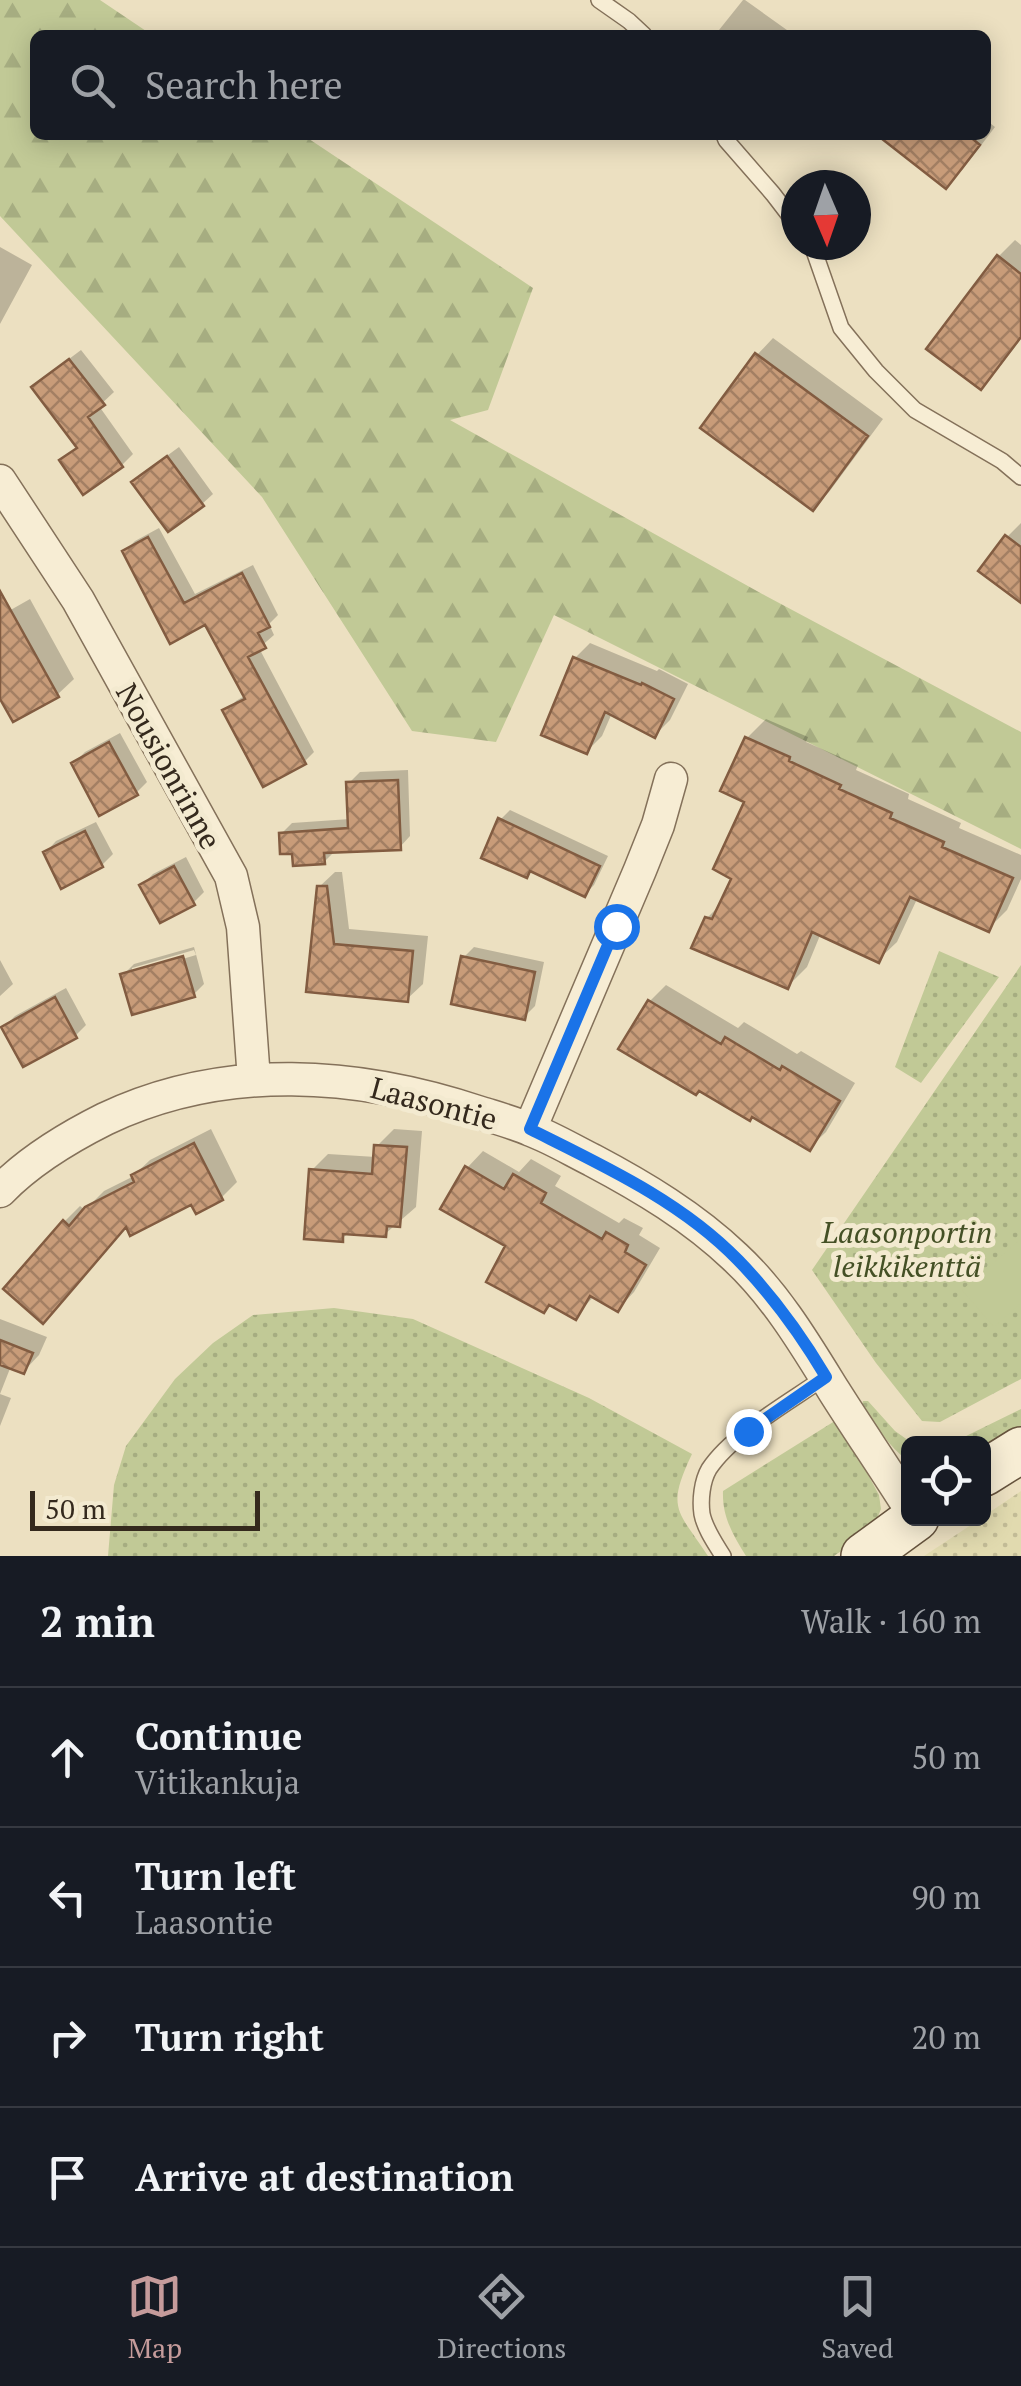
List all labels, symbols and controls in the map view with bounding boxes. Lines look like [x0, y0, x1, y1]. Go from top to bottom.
search box [30, 30, 991, 140]
icon: search [65, 58, 120, 113]
text: Search here [145, 60, 343, 110]
north arrow [781, 170, 871, 260]
street label: Nousionrinne [107, 676, 231, 856]
route start [594, 904, 640, 950]
street label: Laasontie [366, 1067, 502, 1139]
park label: Laasonportin leikkikenttä [821, 1212, 992, 1286]
route end [726, 1409, 772, 1455]
map controls [901, 1436, 991, 1526]
button: locate [901, 1436, 991, 1526]
scale bar [30, 1486, 260, 1530]
text: 50 m [45, 1490, 106, 1527]
text: 2 min [40, 1593, 155, 1649]
text: Walk · 160 m [801, 1600, 981, 1642]
text: Continue [135, 1711, 302, 1761]
icon: ahead [40, 1730, 95, 1785]
text: 50 m [911, 1736, 981, 1778]
text: Vitikankuja [135, 1761, 300, 1803]
text: Turn left [135, 1851, 296, 1901]
icon: left [40, 1870, 95, 1925]
text: 90 m [911, 1876, 981, 1918]
text: Laasontie [135, 1901, 273, 1943]
icon: right [40, 2010, 95, 2065]
text: Turn right [135, 2012, 324, 2062]
text: 20 m [911, 2016, 981, 2058]
icon: arrive [40, 2150, 95, 2205]
text: Arrive at destination [135, 2152, 514, 2202]
tab: Map [127, 2269, 182, 2366]
tab: Directions [437, 2269, 566, 2366]
tab: Saved [821, 2269, 894, 2366]

